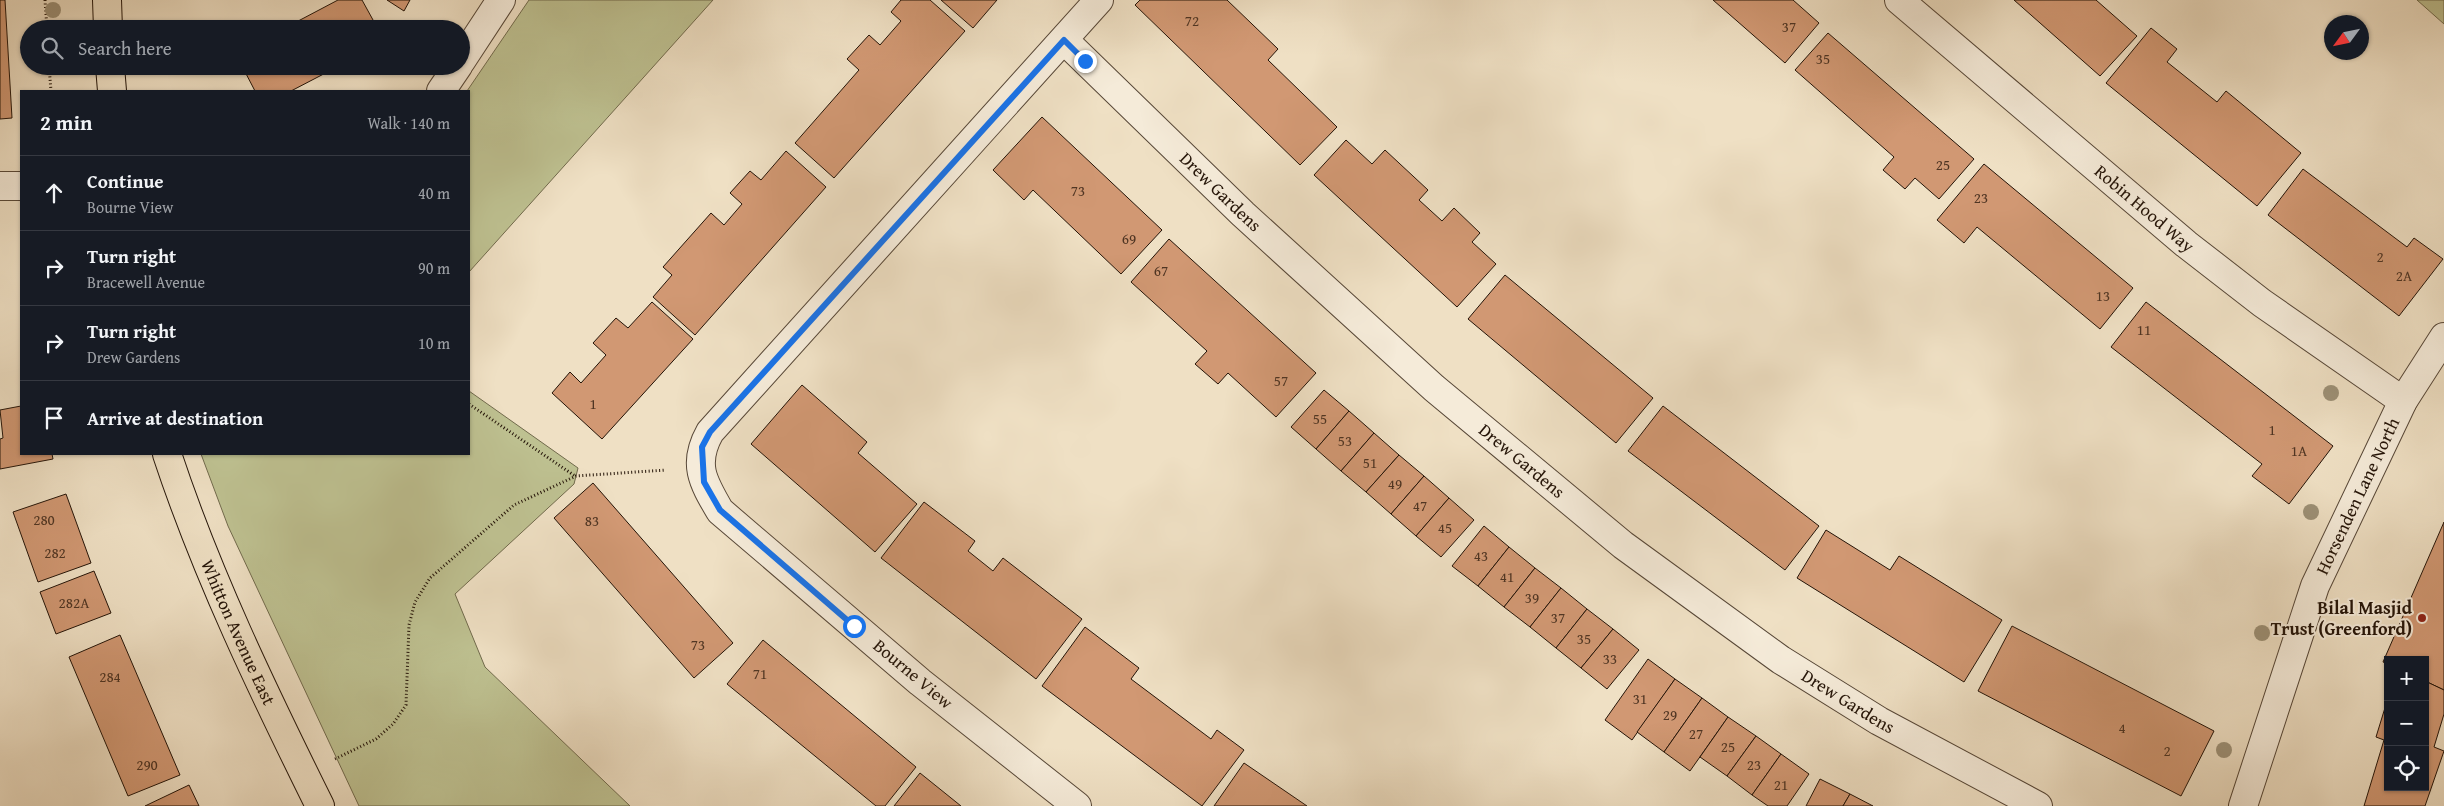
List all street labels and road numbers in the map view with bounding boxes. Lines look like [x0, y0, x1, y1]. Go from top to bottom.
street label: Drew Gardens [1174, 145, 1268, 238]
street label: Robin Hood Way [2089, 158, 2200, 259]
street label: Horsenden Lane North [2308, 413, 2406, 579]
street label: Drew Gardens [1473, 417, 1571, 504]
street label: Whitton Avenue East [194, 555, 283, 710]
street label: Bourne View [867, 632, 959, 715]
street label: Drew Gardens [1797, 662, 1900, 740]

